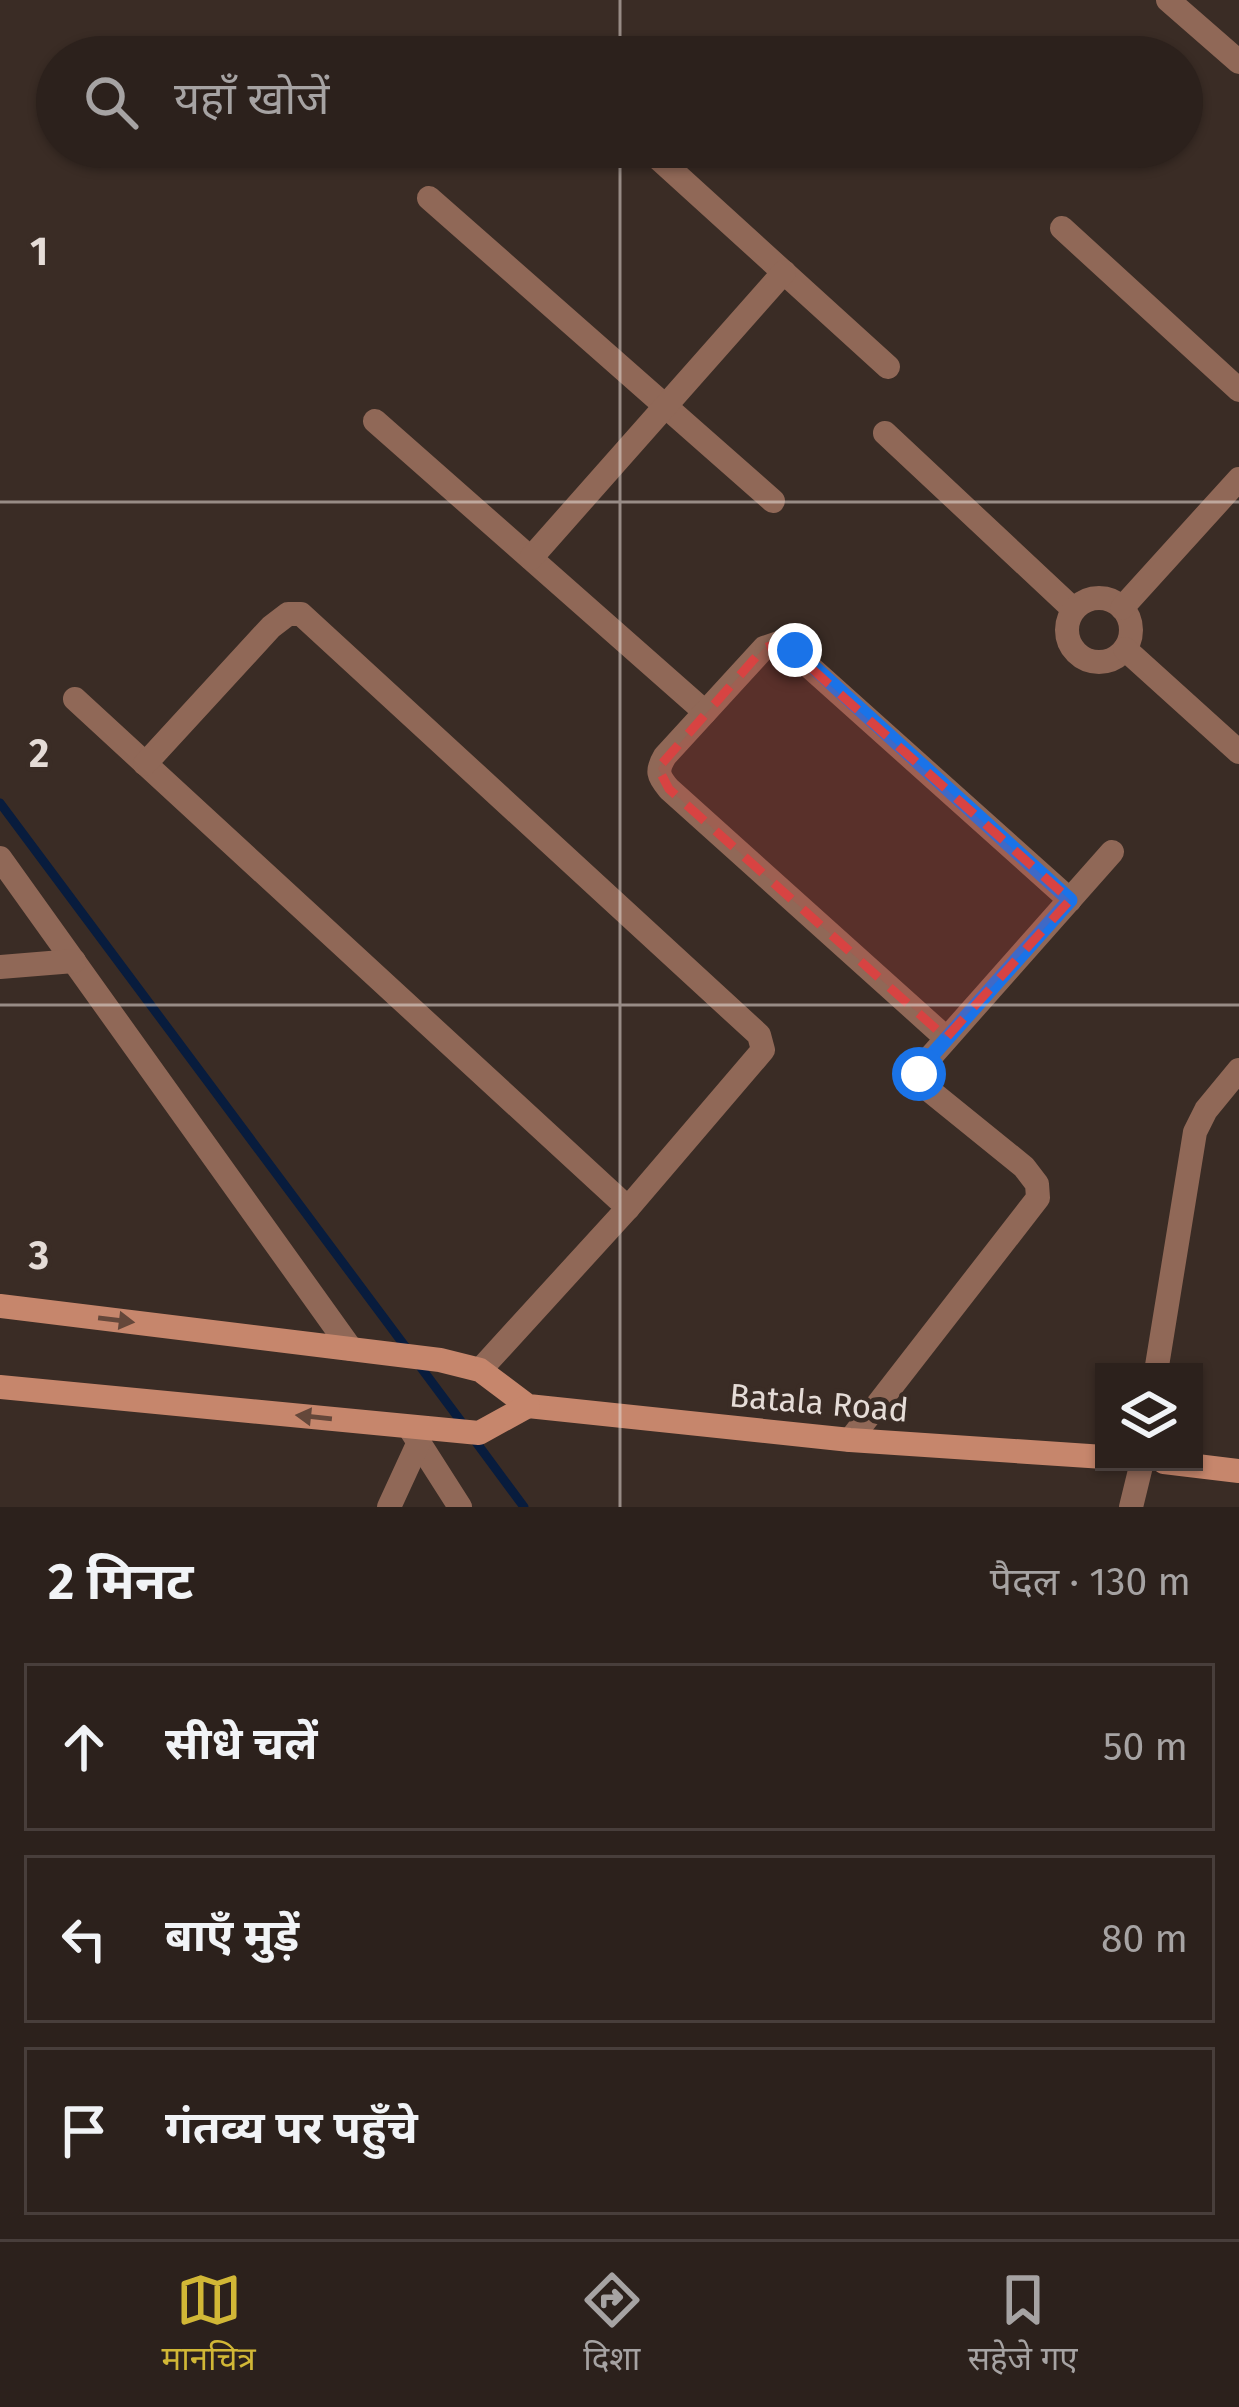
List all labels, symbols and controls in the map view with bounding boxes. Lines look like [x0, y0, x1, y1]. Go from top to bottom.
search box [36, 36, 1203, 168]
icon: search [78, 69, 144, 135]
text: यहाँ खोजें [174, 72, 329, 126]
text: 1 [30, 229, 48, 275]
route end [768, 623, 822, 677]
text: 2 [29, 731, 49, 777]
route start [892, 1047, 946, 1101]
text: 3 [28, 1233, 49, 1279]
one-way arrow [98, 1310, 135, 1329]
map controls [1095, 1363, 1203, 1471]
button: layers [1095, 1363, 1203, 1471]
street label: Batala Road [728, 1375, 910, 1431]
one-way arrow [295, 1407, 332, 1426]
text: 2 मिनट [48, 1551, 194, 1613]
text: पैदल · 130 m [990, 1559, 1191, 1605]
icon: ahead [51, 1714, 117, 1780]
text: सीधे चलें [165, 1717, 318, 1771]
text: 50 m [1103, 1724, 1188, 1770]
icon: left [51, 1906, 117, 1972]
text: बाएँ मुड़ें [165, 1909, 299, 1963]
text: 80 m [1101, 1916, 1188, 1962]
icon: arrive [51, 2098, 117, 2164]
text: गंतव्य पर पहुँचे [165, 2101, 418, 2155]
tab: मानचित्र [161, 2267, 256, 2383]
tab: दिशा [579, 2267, 645, 2383]
tab: सहेजे गए [968, 2267, 1078, 2383]

